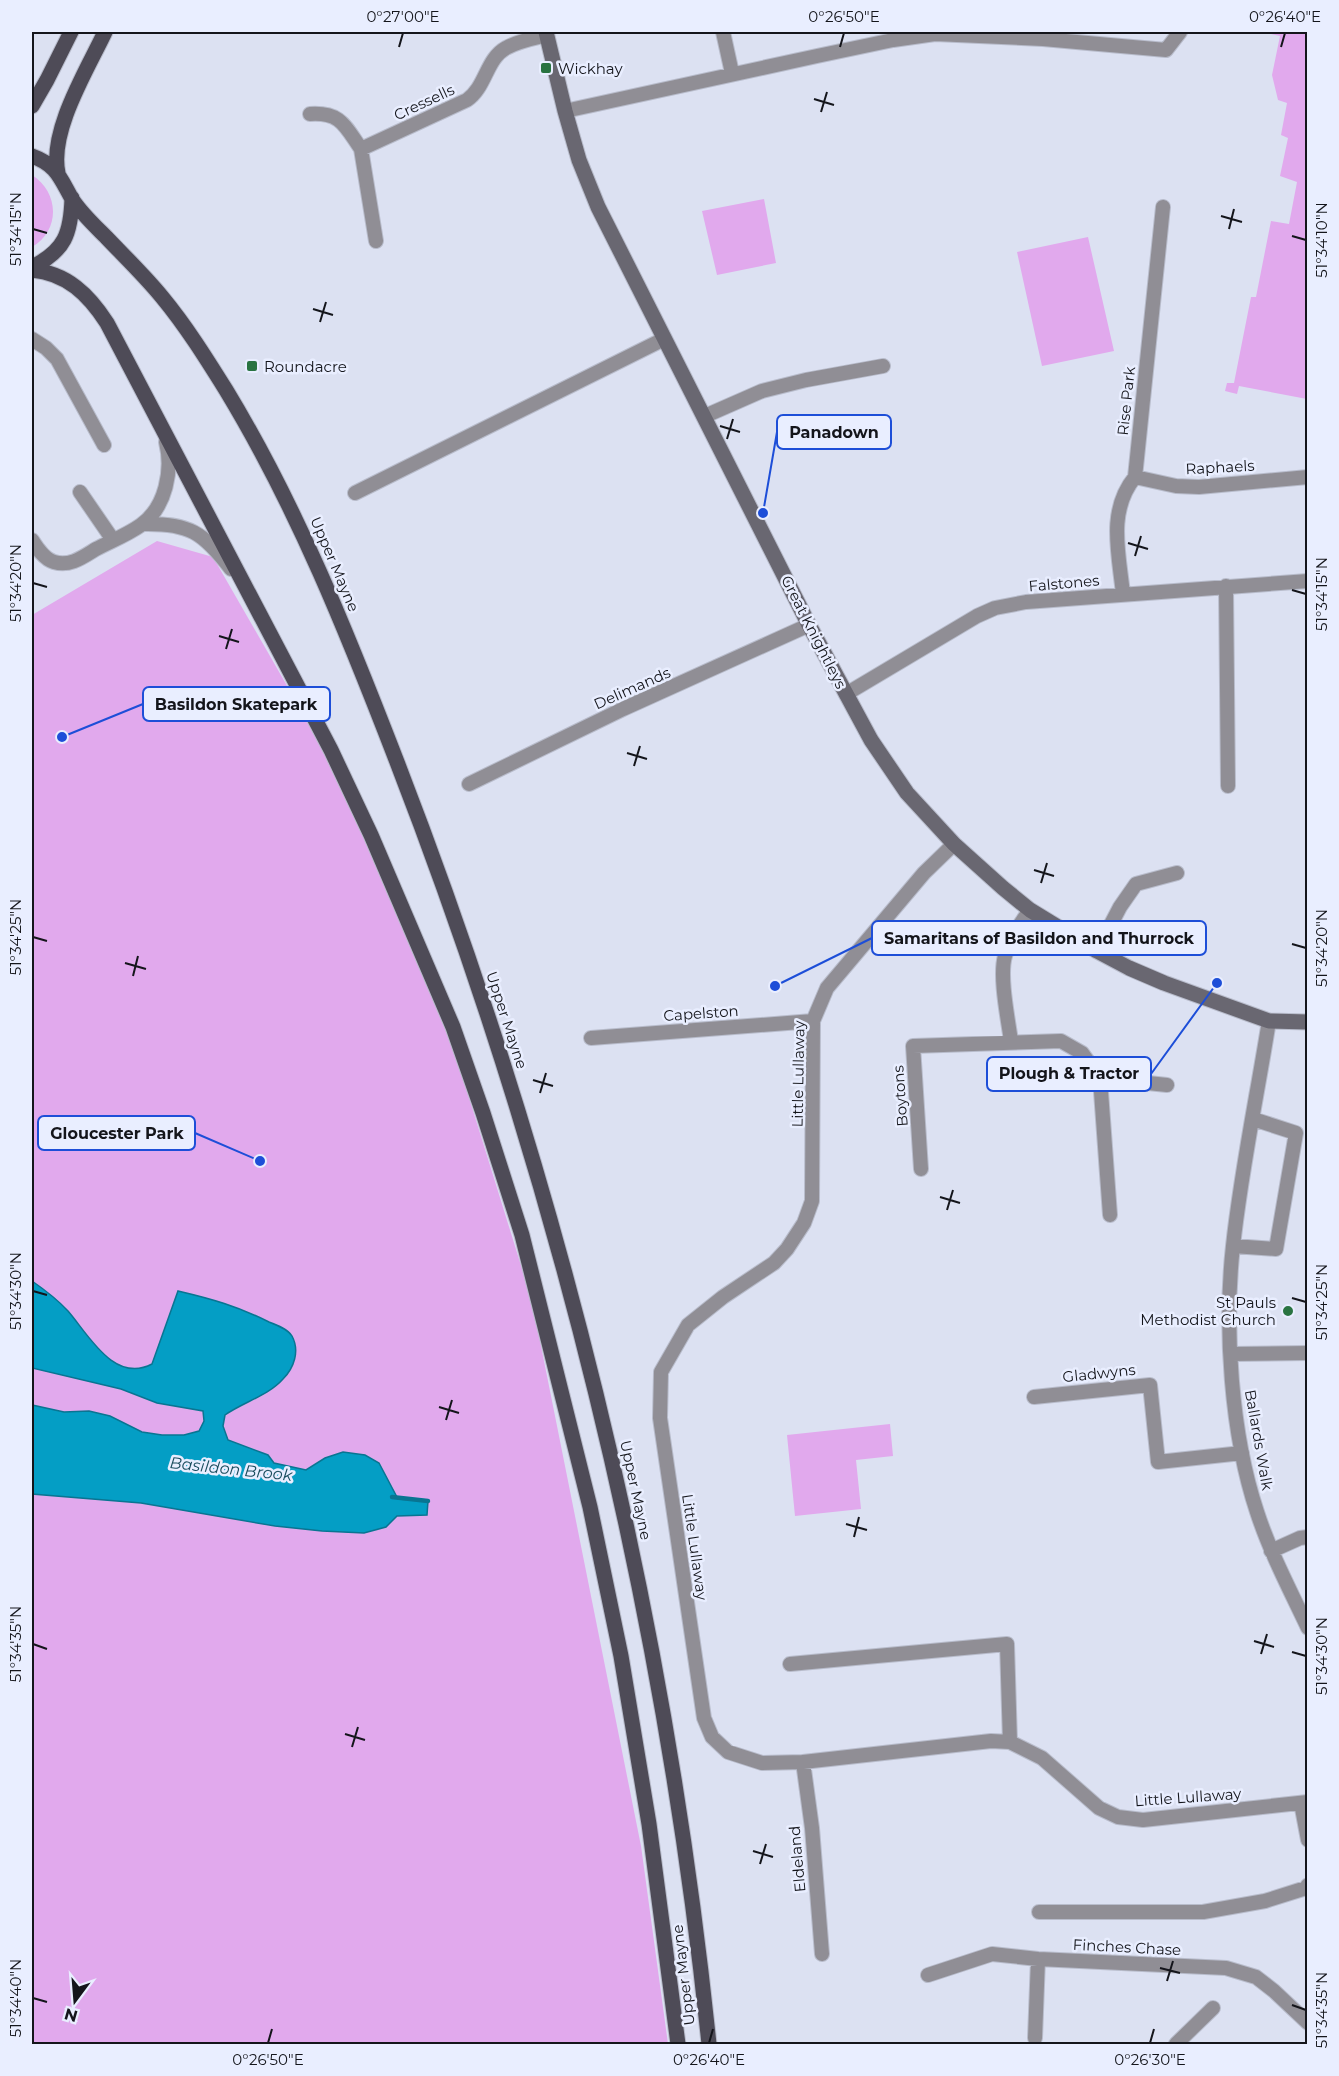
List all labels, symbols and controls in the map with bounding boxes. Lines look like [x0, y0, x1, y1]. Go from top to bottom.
text: 0°27'00"E [366, 7, 440, 26]
text: 0°26'50"E [808, 7, 880, 26]
text: 0°26'40"E [1249, 7, 1321, 26]
place label: Wickhay [558, 59, 623, 78]
marker: Wickhay [539, 61, 553, 75]
street label: Cressells [391, 80, 457, 124]
text: 51°34'15"N [6, 192, 25, 266]
text: 51°34'10"N [1312, 202, 1331, 278]
place label: Roundacre [264, 357, 347, 376]
marker: Roundacre [245, 359, 259, 373]
street label: Rise Park [1113, 365, 1139, 437]
callout: Panadown [777, 415, 891, 449]
text: Panadown [789, 423, 879, 442]
street label: Raphaels [1185, 456, 1255, 478]
street label: Upper Mayne [306, 514, 364, 614]
text: 51°34'20"N [6, 544, 25, 622]
text: 51°34'15"N [1312, 557, 1331, 631]
street label: Falstones [1028, 570, 1100, 596]
street label: Great Knightleys [777, 572, 851, 692]
street label: Delimands [591, 663, 673, 713]
callout: Basildon Skatepark [143, 687, 330, 721]
text: Basildon Skatepark [155, 695, 318, 714]
text: 51°34'25"N [6, 899, 25, 975]
text: 51°34'20"N [1312, 909, 1331, 987]
callout: Samaritans of Basildon and Thurrock [872, 921, 1206, 955]
text: Samaritans of Basildon and Thurrock [884, 929, 1195, 948]
street label: Upper Mayne [482, 969, 532, 1071]
street label: Capelston [663, 1001, 739, 1025]
street label: Little Lullaway [788, 1020, 808, 1128]
callout: Plough & Tractor [987, 1057, 1151, 1091]
text: Plough & Tractor [999, 1064, 1139, 1083]
street label: Boytons [888, 1065, 912, 1127]
callout: Gloucester Park [38, 1116, 195, 1150]
text: Gloucester Park [50, 1124, 184, 1143]
text: 51°34'30"N [6, 1252, 25, 1330]
text: 51°34'25"N [1312, 1264, 1331, 1340]
place label: St Pauls Methodist Church [1140, 1293, 1276, 1329]
marker: St Pauls Methodist Church [1281, 1304, 1295, 1318]
street label: Gladwyns [1062, 1360, 1136, 1386]
street label: Ballards Walk [1241, 1388, 1277, 1492]
street label: Upper Mayne [616, 1438, 656, 1542]
water label: Basildon Brook [169, 1453, 295, 1485]
street label: Little Lullaway [678, 1493, 712, 1602]
text: 51°34'35"N [6, 1606, 25, 1682]
text: 51°34'30"N [1312, 1617, 1331, 1695]
street label: Little Lullaway [1134, 1784, 1243, 1810]
street label: Eldeland [785, 1825, 809, 1893]
street label: Upper Mayne [667, 1923, 699, 2027]
street label: Finches Chase [1072, 1935, 1182, 1959]
text: 51°34'40"N [6, 1959, 25, 2037]
north arrow [45, 1971, 105, 2031]
text: 51°34'35"N [1312, 1972, 1331, 2048]
text: N [62, 2004, 80, 2026]
text: 0°26'50"E [232, 2050, 304, 2069]
text: 0°26'40"E [673, 2050, 745, 2069]
text: 0°26'30"E [1114, 2050, 1186, 2069]

